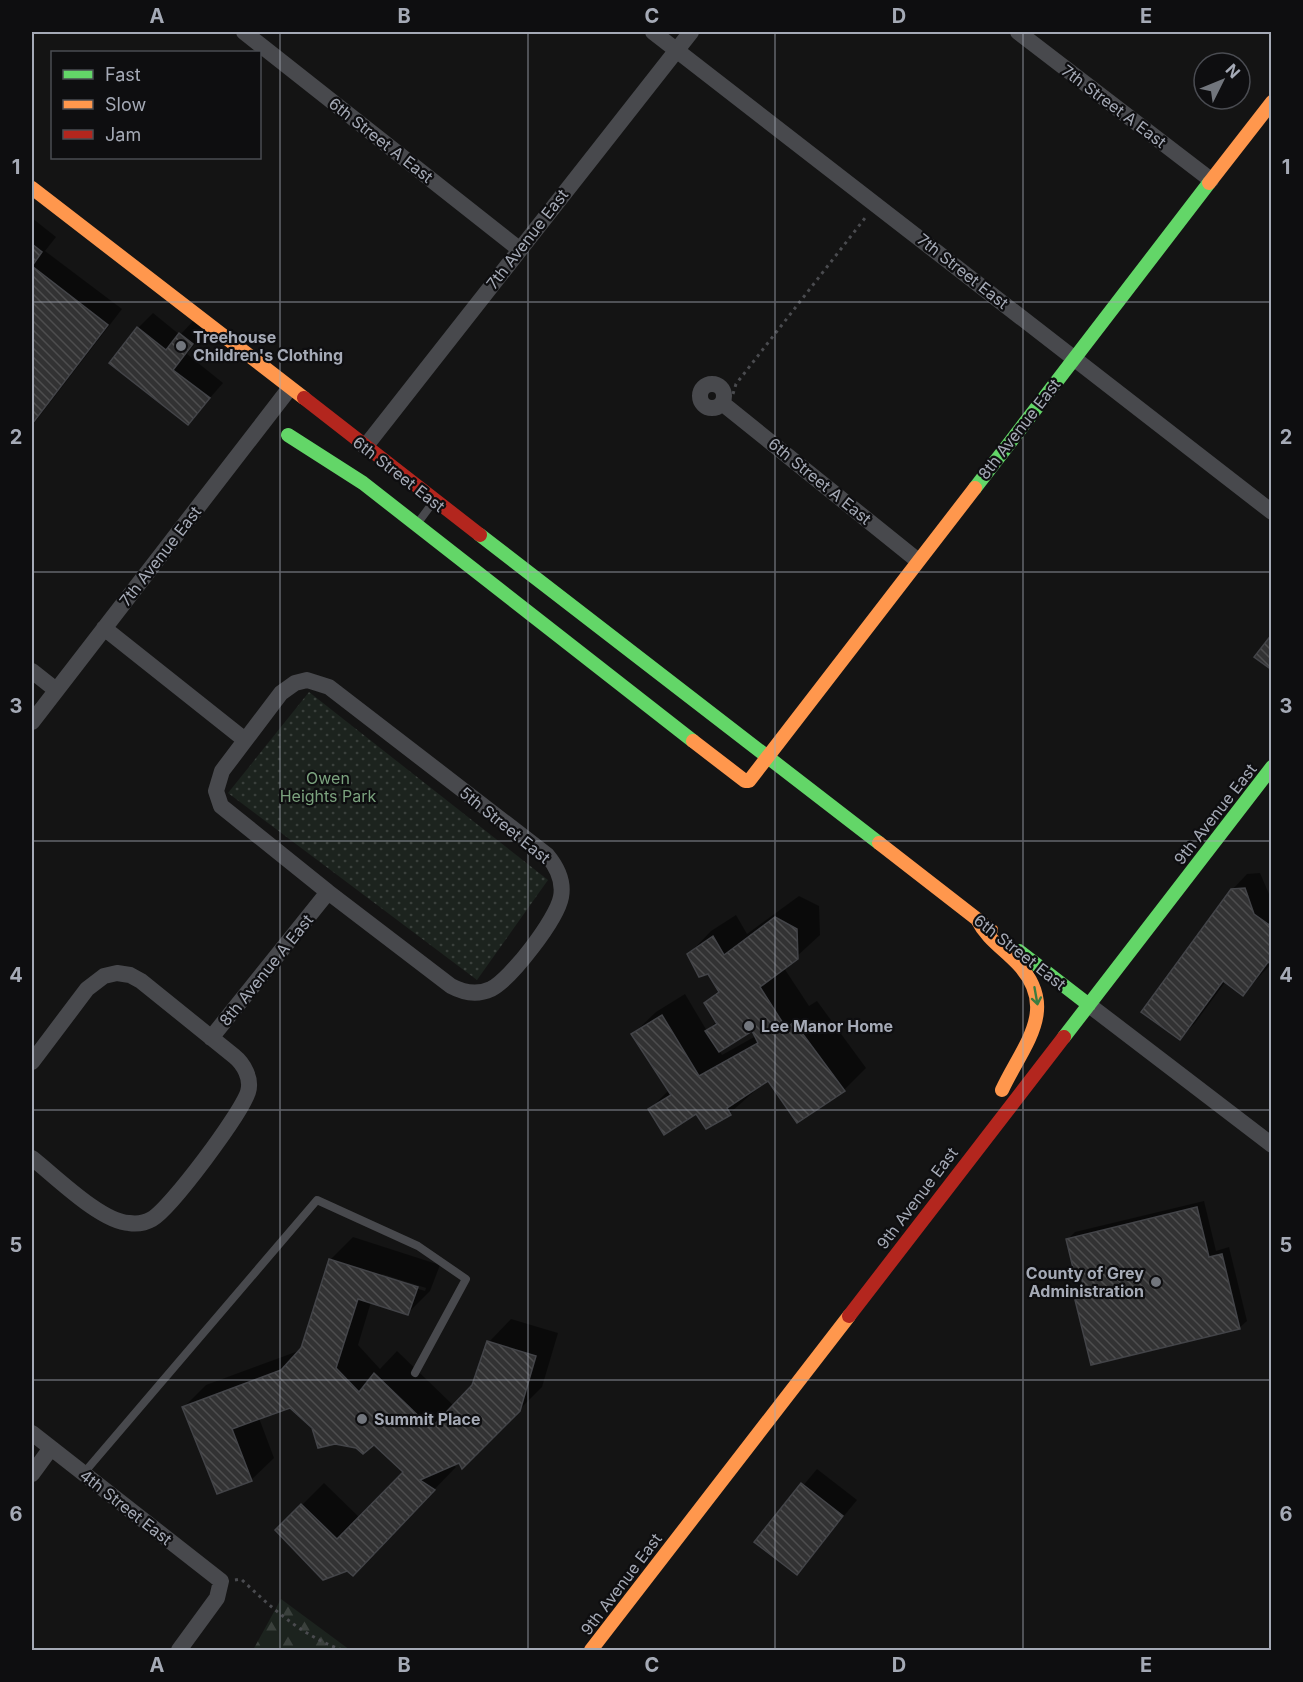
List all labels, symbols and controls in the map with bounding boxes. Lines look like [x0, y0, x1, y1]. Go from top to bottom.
text: A [150, 4, 165, 28]
text: B [397, 4, 411, 28]
text: C [645, 4, 659, 28]
text: D [892, 4, 906, 28]
text: E [1140, 4, 1152, 28]
legend [51, 51, 261, 159]
north arrow [1192, 51, 1252, 111]
text: N [1221, 59, 1244, 82]
street label: 7th Street A East [1058, 60, 1170, 152]
text: Fast [105, 64, 141, 85]
street label: 6th Street A East [325, 93, 437, 187]
text: Slow [105, 94, 146, 115]
text: Jam [105, 124, 141, 145]
text: 1 [12, 155, 20, 179]
text: 1 [1282, 155, 1290, 179]
street label: 7th Avenue East [482, 185, 572, 293]
street label: 7th Street East [913, 229, 1013, 313]
place label: Treehouse Children's Clothing [193, 327, 343, 365]
marker: Treehouse Children's Clothing [174, 339, 188, 353]
street label: 8th Avenue East [974, 375, 1064, 483]
text: 2 [10, 425, 22, 449]
text: 2 [1280, 425, 1292, 449]
street label: 6th Street East [349, 432, 449, 516]
street label: 6th Street A East [765, 433, 875, 529]
street label: 7th Avenue East [115, 502, 205, 610]
text: 3 [10, 694, 22, 718]
text: 3 [1280, 694, 1292, 718]
street label: 9th Avenue East [1169, 760, 1261, 868]
park label: Owen Heights Park [280, 768, 377, 806]
street label: 5th Street East [456, 782, 554, 868]
street label: 8th Avenue A East [215, 910, 317, 1030]
street label: 6th Street East [970, 910, 1070, 994]
text: 4 [9, 963, 23, 987]
text: 4 [1279, 963, 1293, 987]
one-way arrow [1031, 986, 1042, 1005]
place label: Lee Manor Home [761, 1016, 893, 1036]
marker: Lee Manor Home [742, 1019, 756, 1033]
street label: 9th Avenue East [872, 1143, 962, 1253]
text: 5 [10, 1233, 22, 1257]
text: 5 [1280, 1233, 1292, 1257]
place label: County of Grey Administration [1026, 1263, 1144, 1301]
marker: County of Grey Administration [1149, 1275, 1163, 1289]
place label: Summit Place [374, 1409, 481, 1429]
marker: Summit Place [355, 1412, 369, 1426]
street label: 4th Street East [76, 1465, 176, 1549]
text: 6 [10, 1502, 23, 1526]
text: 6 [1280, 1502, 1293, 1526]
street label: 9th Avenue East [576, 1529, 666, 1639]
text: A [150, 1653, 165, 1677]
text: B [397, 1653, 411, 1677]
text: C [645, 1653, 659, 1677]
text: D [892, 1653, 906, 1677]
text: E [1140, 1653, 1152, 1677]

